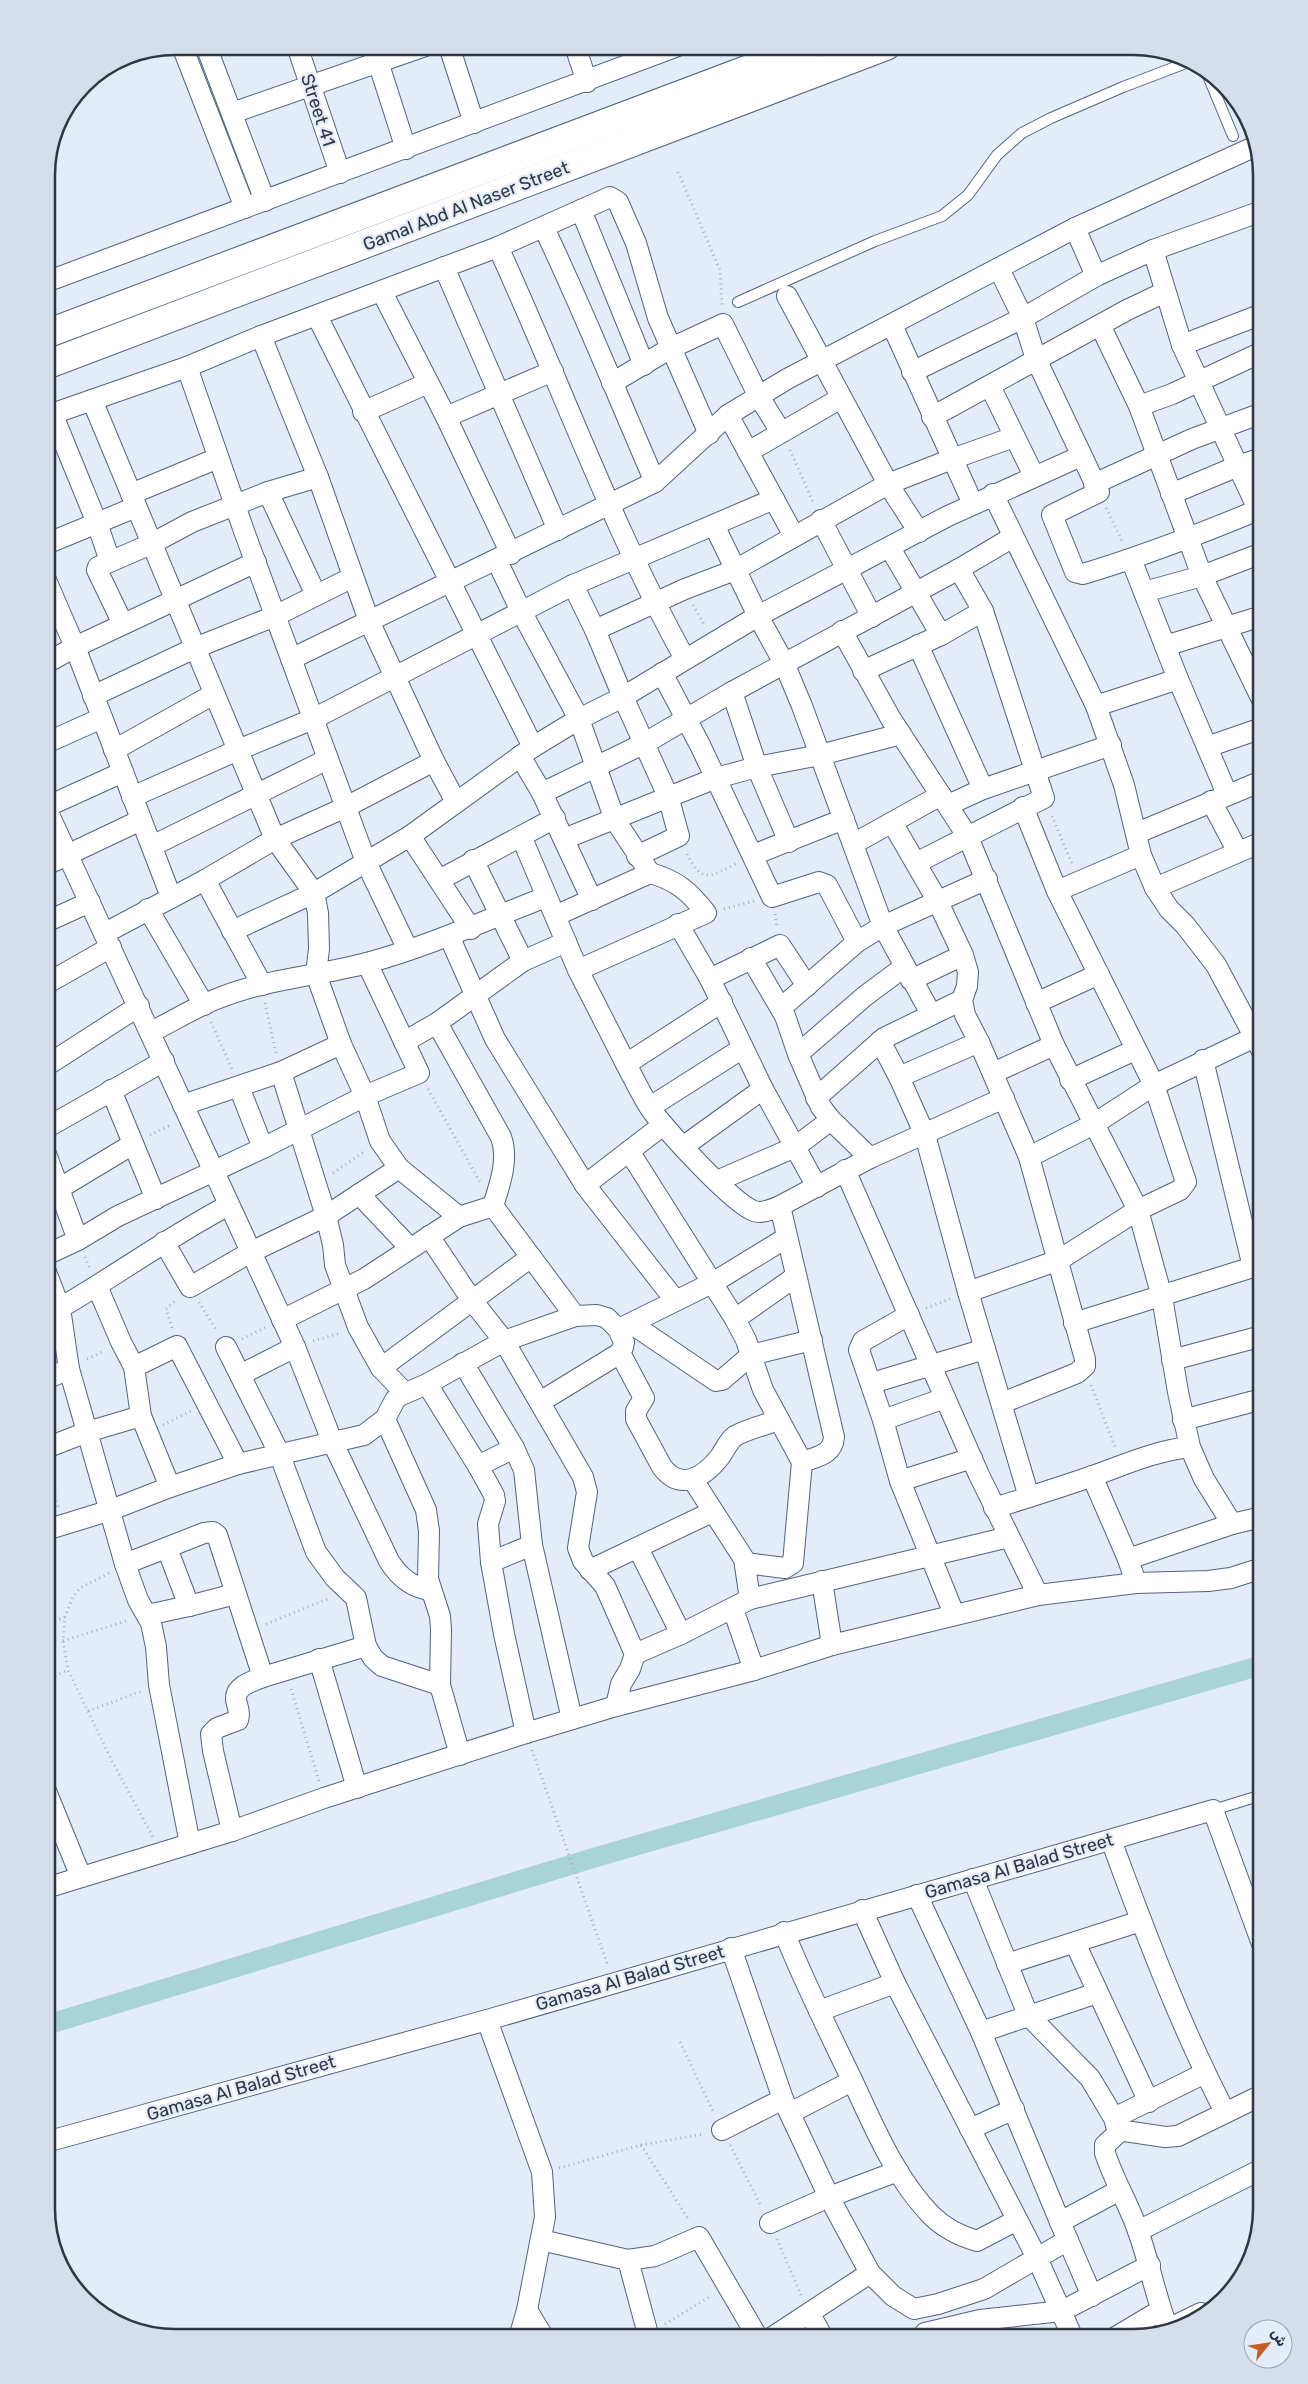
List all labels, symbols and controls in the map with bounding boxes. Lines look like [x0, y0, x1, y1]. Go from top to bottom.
street label: Street 41 [296, 71, 340, 149]
street label: Gamal Abd Al Naser Street [360, 156, 572, 256]
street label: Gamasa Al Balad Street [922, 1828, 1116, 1904]
street label: Gamasa Al Balad Street [533, 1940, 727, 2016]
street label: Gamasa Al Balad Street [144, 2050, 338, 2126]
north arrow [1243, 2319, 1293, 2369]
text: ش [1267, 2326, 1291, 2350]

